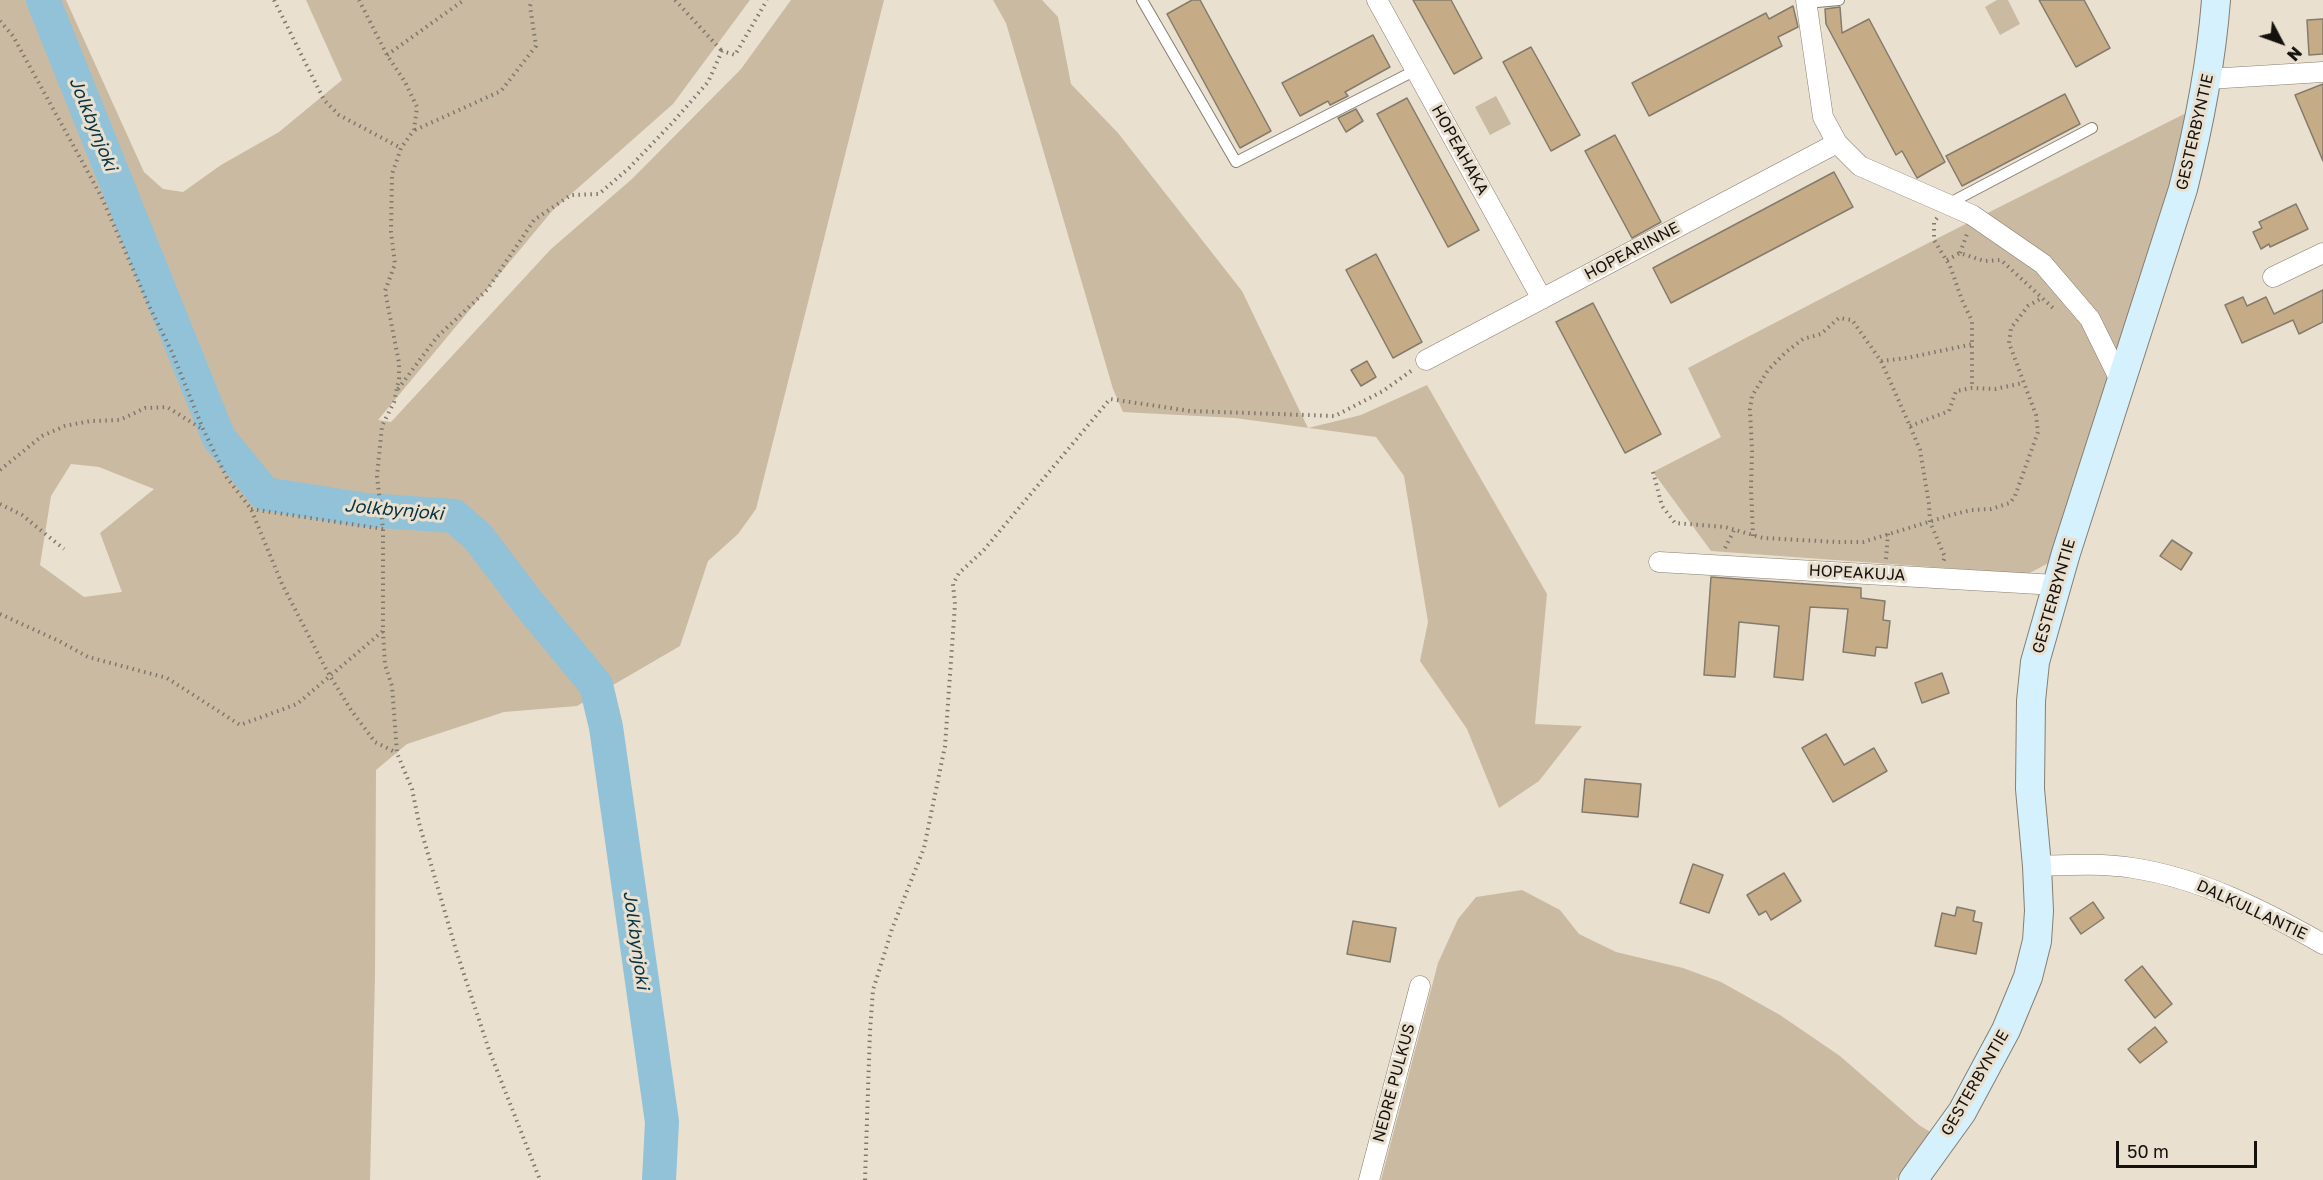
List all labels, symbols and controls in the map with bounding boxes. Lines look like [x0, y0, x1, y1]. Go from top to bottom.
north arrow [2251, 12, 2311, 72]
text: N [2283, 43, 2306, 65]
street label: GESTERBYNTIE [2172, 72, 2218, 192]
water label: Jolkbynjoki [64, 74, 122, 174]
street label: HOPEAHAKA [1427, 102, 1493, 198]
street label: HOPEARINNE [1581, 218, 1683, 284]
water label: Jolkbynjoki [344, 495, 444, 525]
street label: GESTERBYNTIE [2028, 536, 2080, 656]
street label: HOPEAKUJA [1808, 561, 1906, 585]
street label: DALKULLANTIE [2194, 876, 2310, 944]
water label: Jolkbynjoki [618, 889, 654, 991]
street label: NEDRE PULKUS [1369, 1022, 1419, 1144]
street label: GESTERBYNTIE [1937, 1027, 2013, 1139]
scale bar [2119, 1129, 2260, 1167]
text: 50 m [2127, 1140, 2169, 1162]

